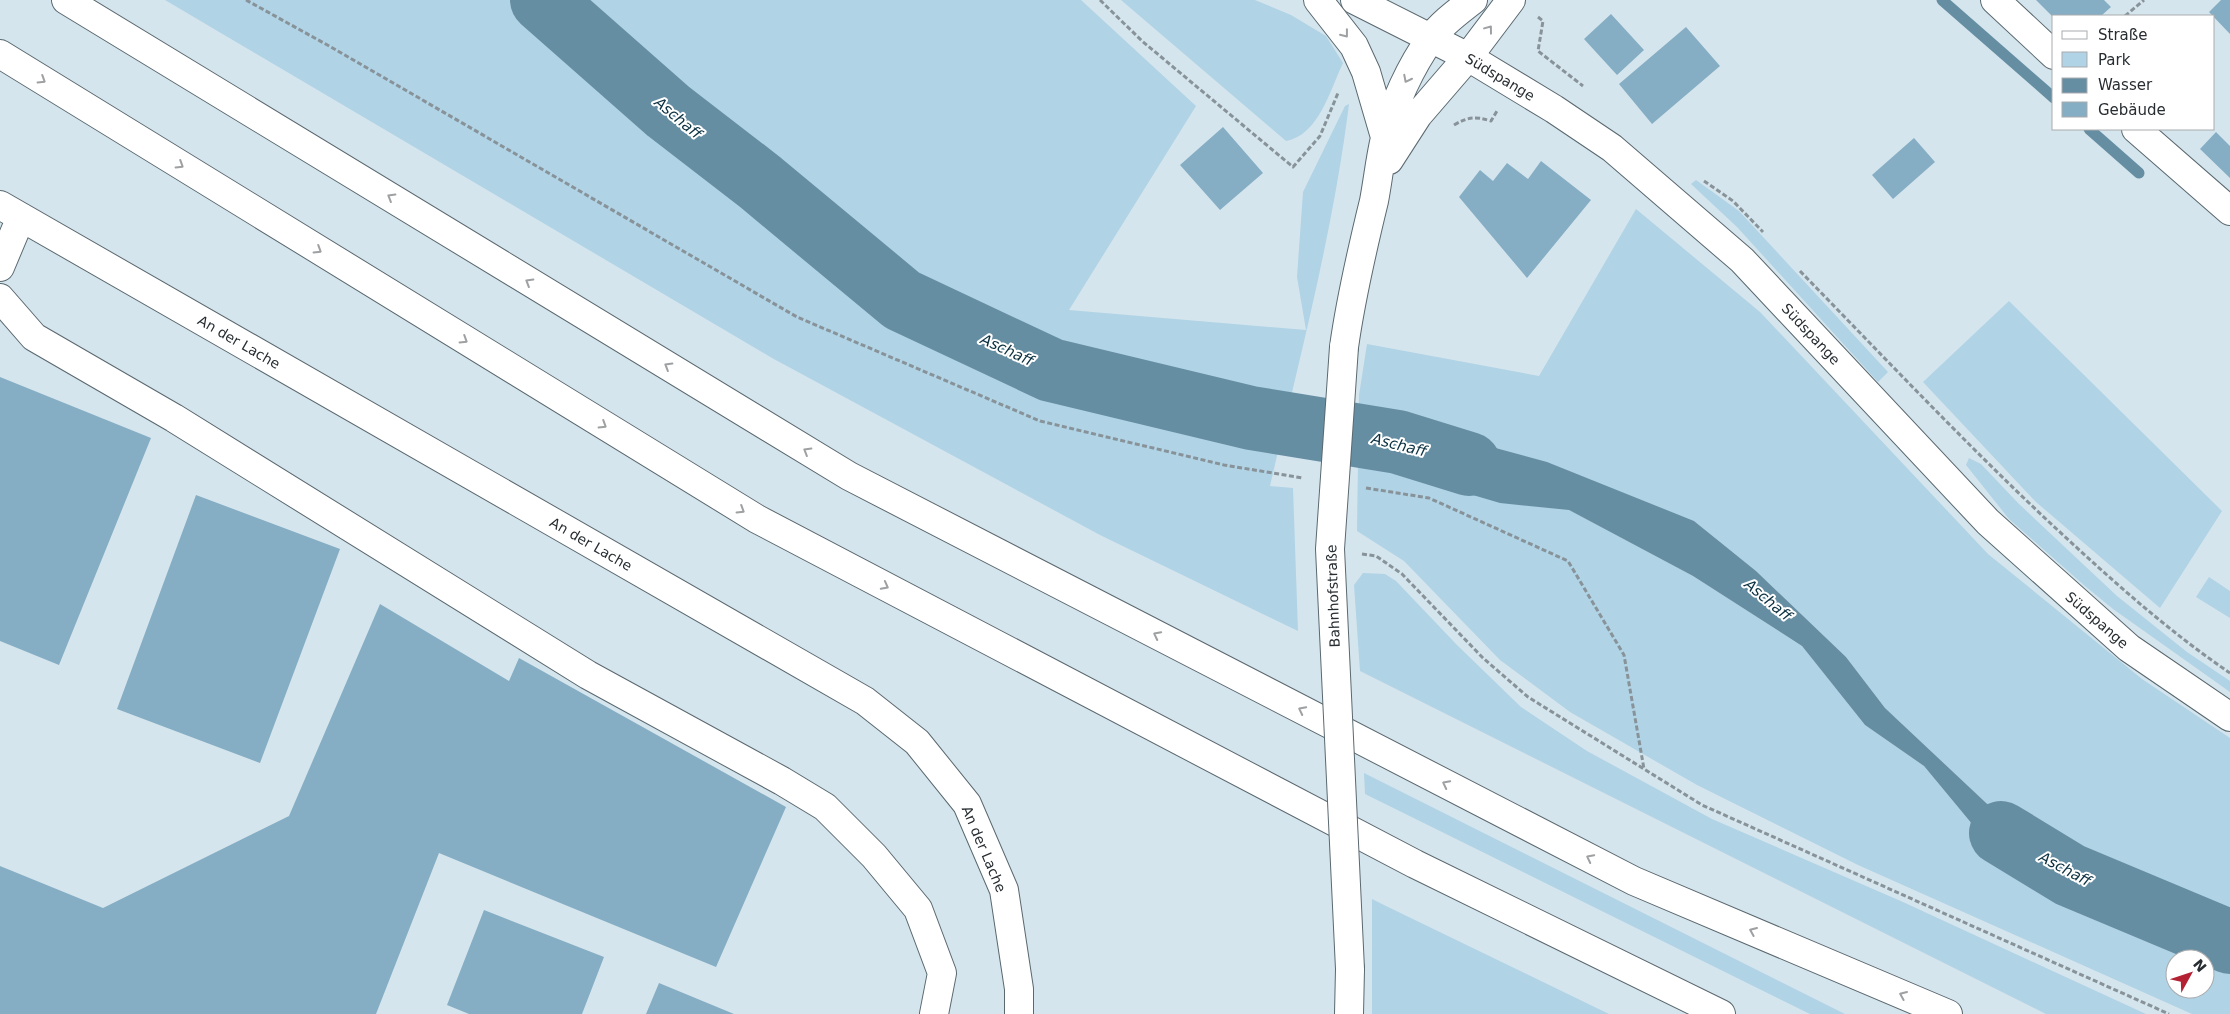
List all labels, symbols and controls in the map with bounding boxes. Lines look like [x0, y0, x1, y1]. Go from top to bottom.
legend [2052, 15, 2215, 130]
one-way arrow [1483, 25, 1492, 35]
text: Straße [2098, 26, 2147, 44]
one-way arrow [1339, 28, 1347, 37]
street label: Südspange [1463, 50, 1537, 104]
text: Park [2098, 51, 2131, 69]
one-way arrow [36, 73, 45, 83]
one-way arrow [1404, 74, 1414, 83]
text: Wasser [2098, 76, 2153, 94]
water label: Aschaff [650, 93, 707, 144]
text: Gebäude [2098, 101, 2166, 119]
one-way arrow [174, 159, 183, 168]
one-way arrow [387, 194, 396, 204]
one-way arrow [313, 244, 322, 254]
one-way arrow [526, 278, 535, 288]
street label: Südspange [1779, 300, 1843, 368]
street label: An der Lache [195, 312, 283, 372]
water label: Aschaff [977, 330, 1038, 371]
one-way arrow [459, 333, 468, 343]
one-way arrow [665, 363, 674, 373]
one-way arrow [597, 418, 606, 428]
water label: Aschaff [1369, 429, 1430, 461]
one-way arrow [804, 447, 813, 457]
one-way arrow [736, 503, 745, 513]
street label: An der Lache [547, 514, 635, 574]
street label: Bahnhofstraße [1323, 544, 1343, 648]
water label: Aschaff [1740, 575, 1797, 626]
one-way arrow [879, 580, 888, 590]
street label: Südspange [2062, 588, 2132, 652]
one-way arrow [1153, 631, 1162, 641]
one-way arrow [1298, 706, 1307, 716]
one-way arrow [1442, 780, 1451, 790]
street label: An der Lache [959, 803, 1009, 895]
water label: Aschaff [2035, 847, 2096, 891]
one-way arrow [1587, 854, 1596, 864]
one-way arrow [1749, 927, 1758, 938]
north arrow [2165, 949, 2215, 999]
text: N [2190, 956, 2210, 975]
one-way arrow [1899, 991, 1908, 1001]

